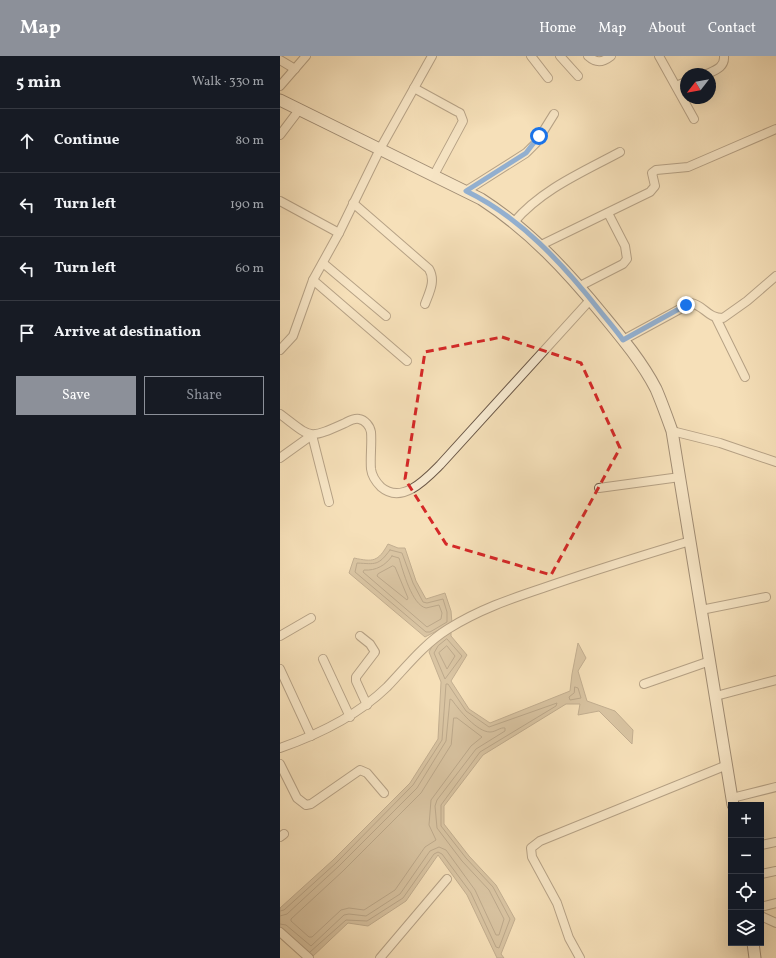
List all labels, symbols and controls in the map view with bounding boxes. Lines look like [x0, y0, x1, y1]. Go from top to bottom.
text: Map [20, 15, 61, 41]
text: Home [539, 19, 576, 38]
text: Map [598, 19, 626, 38]
text: About [648, 19, 686, 38]
text: Contact [708, 19, 756, 38]
north arrow [680, 68, 716, 104]
text: 5 min [16, 71, 61, 94]
text: Walk · 330 m [192, 73, 264, 91]
route start [530, 127, 548, 145]
icon: ahead [16, 130, 38, 152]
text: Continue [54, 130, 119, 151]
text: 80 m [235, 132, 264, 150]
icon: left [16, 194, 38, 216]
text: Turn left [54, 194, 116, 215]
text: 190 m [230, 196, 264, 214]
icon: left [16, 258, 38, 280]
text: Turn left [54, 258, 116, 279]
text: 60 m [236, 260, 264, 278]
route end [677, 296, 695, 314]
icon: arrive [16, 322, 38, 344]
text: Arrive at destination [54, 322, 201, 343]
button: Save [16, 376, 136, 415]
button: Share [144, 376, 264, 415]
map controls [728, 802, 764, 946]
button: + [728, 802, 764, 838]
button: − [728, 838, 764, 874]
button: locate [728, 874, 764, 910]
button: layers [728, 910, 764, 946]

